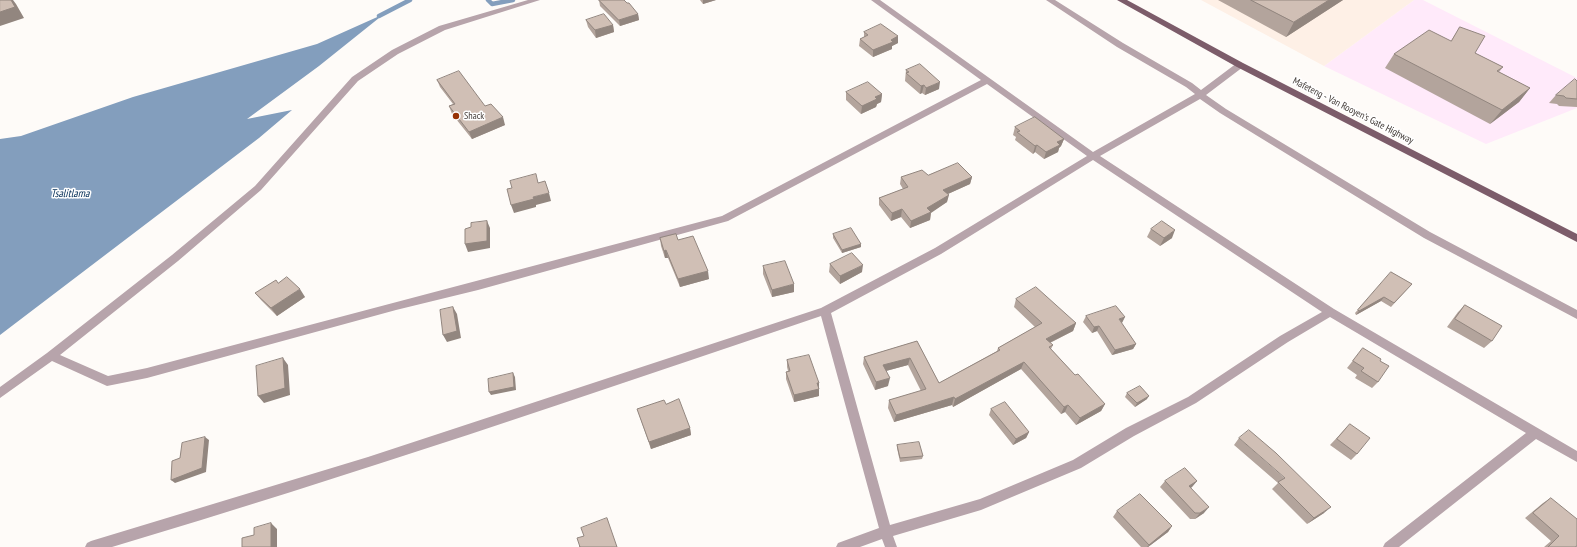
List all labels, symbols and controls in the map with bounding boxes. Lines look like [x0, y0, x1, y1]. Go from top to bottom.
street label: Mafeteng - Van Rooyen's Gate Highway [1291, 75, 1415, 147]
place label: Shack [464, 110, 484, 122]
marker: Shack [451, 111, 461, 121]
water label: Tsalitlama [51, 187, 89, 201]

